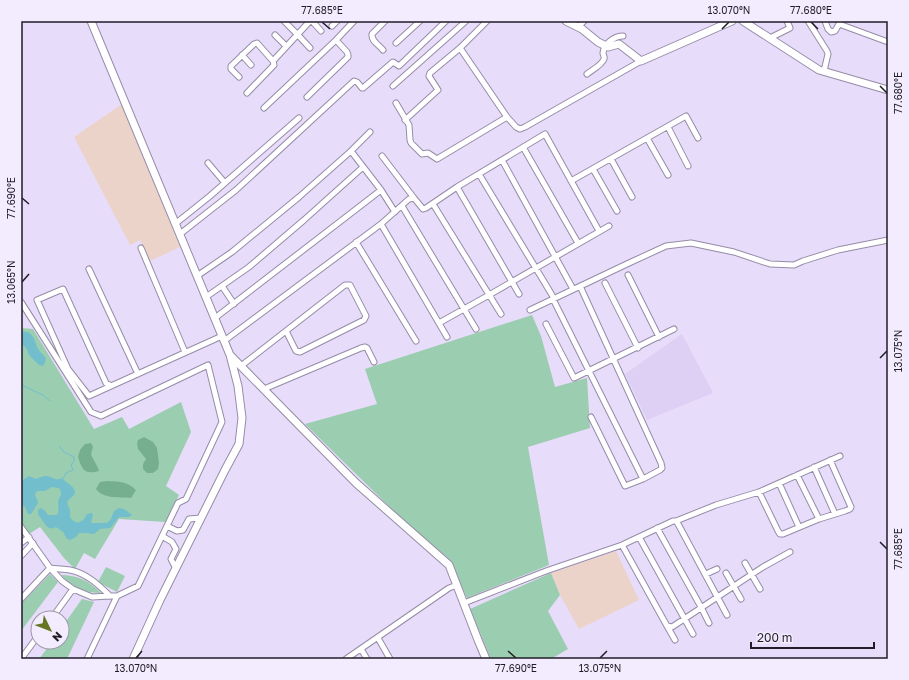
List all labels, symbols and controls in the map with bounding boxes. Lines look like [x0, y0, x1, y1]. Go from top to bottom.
text: 77.685°E [301, 4, 343, 16]
text: 13.070°N [708, 4, 750, 16]
text: 77.680°E [790, 4, 832, 16]
text: 77.680°E [892, 72, 904, 114]
text: 77.690°E [5, 177, 17, 219]
text: 13.065°N [5, 260, 17, 304]
text: 13.075°N [892, 330, 904, 372]
text: 77.685°E [892, 528, 904, 570]
north arrow [30, 610, 70, 650]
scale bar [751, 624, 874, 650]
text: N [50, 630, 65, 645]
text: 200 m [757, 630, 792, 645]
text: 13.070°N [115, 662, 157, 674]
text: 77.690°E [495, 662, 537, 674]
text: 13.075°N [579, 662, 621, 674]

